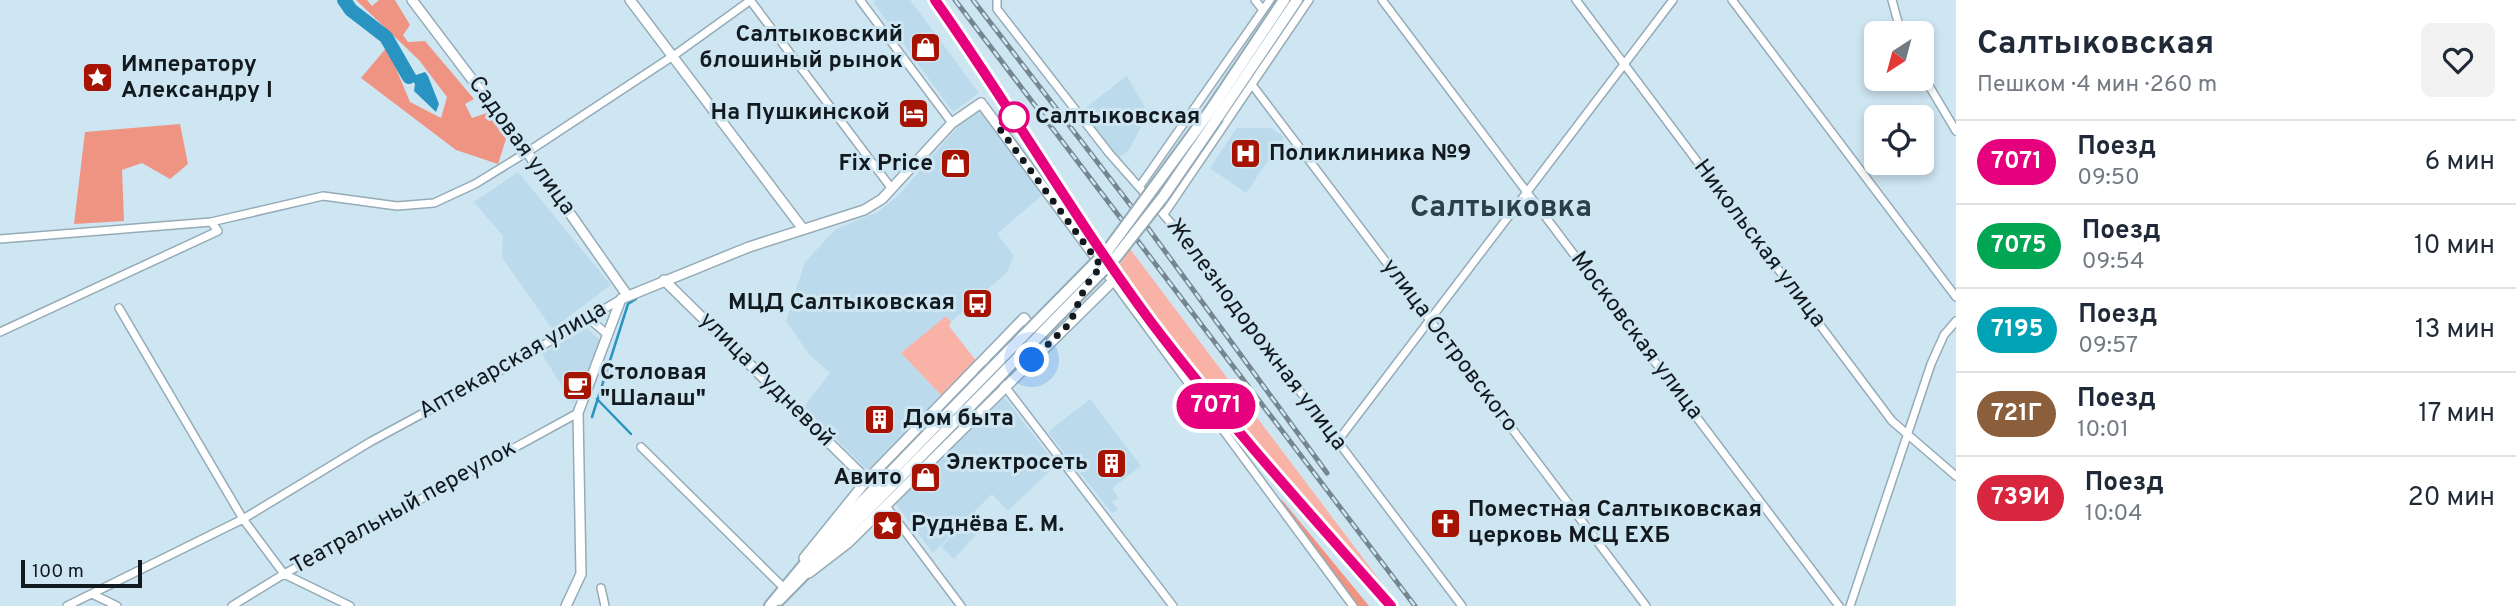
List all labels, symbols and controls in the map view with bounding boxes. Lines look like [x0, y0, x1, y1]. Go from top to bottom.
place label: Салтыковский блошиный рынок [700, 21, 903, 76]
north arrow [1864, 21, 1934, 91]
map controls [1864, 21, 1934, 175]
button: heart [2421, 23, 2495, 97]
text: Салтыковская [1977, 24, 2214, 66]
shop icon: Салтыковский блошиный рынок [909, 31, 943, 65]
place label: Императору Александру I [121, 51, 273, 106]
place icon: Императору Александру I [81, 61, 115, 95]
street label: Садовая улица [461, 71, 581, 221]
text: Пешком · 4 мин · 260 m [1977, 71, 2217, 100]
hotel icon: На Пушкинской [896, 96, 930, 130]
place label: На Пушкинской [711, 99, 890, 128]
marker: Салтыковская [999, 102, 1029, 132]
place label: Салтыковская [1035, 103, 1200, 132]
button: locate [1864, 105, 1934, 175]
text: Поезд [2077, 131, 2156, 164]
hospital icon: Поликлиника №9 [1229, 137, 1263, 171]
place label: Поликлиника №9 [1269, 140, 1471, 169]
text: 6 мин [2425, 146, 2495, 179]
shop icon: Fix Price [939, 147, 973, 181]
text: 7071 [1991, 147, 2042, 177]
place label: Fix Price [838, 150, 933, 179]
street label: Никольская улица [1686, 154, 1832, 334]
text: 09:50 [2077, 164, 2140, 193]
district label: Салтыковка [1410, 190, 1592, 227]
street label: Железнодорожная улица [1159, 213, 1353, 457]
text: Поезд [2082, 215, 2161, 248]
text: 10 мин [2414, 230, 2495, 263]
text: 7075 [1991, 231, 2047, 261]
street label: Московская улица [1563, 246, 1709, 426]
text: 09:54 [2082, 248, 2144, 277]
street label: улица Островского [1374, 254, 1524, 438]
bus stop icon: МЦД Салтыковская [961, 286, 995, 320]
place label: МЦД Салтыковская [728, 289, 955, 318]
street label: Аптекарская улица [414, 295, 612, 427]
text: Поезд [2078, 299, 2157, 332]
street label: улица Рудневой [692, 306, 840, 454]
text: 13 мин [2415, 314, 2495, 347]
text: 7195 [1991, 315, 2043, 345]
text: 09:57 [2078, 332, 2138, 361]
your location [1014, 342, 1049, 377]
place label: Столовая "Шалаш" [600, 359, 707, 414]
cafe icon: Столовая "Шалаш" [560, 369, 594, 403]
line badge: 7071 [1167, 383, 1265, 429]
text: Поезд [2077, 383, 2156, 416]
text: 7071 [1190, 391, 1242, 421]
text: 17 мин [2418, 398, 2495, 431]
text: 721Г [1991, 399, 2042, 429]
building icon: Дом быта [863, 402, 897, 436]
place label: Дом быта [903, 405, 1014, 434]
text: 10:01 [2077, 416, 2129, 445]
street label: Театральный переулок [286, 434, 522, 582]
building icon: Электросеть [1094, 446, 1128, 480]
place label: Электросеть [946, 449, 1088, 478]
shop icon: Авито [908, 461, 942, 495]
place label: Авито [834, 464, 902, 493]
text: Поезд [2085, 467, 2164, 500]
text: 20 мин [2408, 482, 2495, 515]
text: 739И [1991, 483, 2050, 513]
place label: Поместная Салтыковская церковь МСЦ ЕХБ [1468, 496, 1762, 551]
text: 10:04 [2085, 500, 2142, 529]
church icon: Поместная Салтыковская церковь МСЦ ЕХБ [1428, 506, 1462, 540]
place icon: Руднёва Е. М. [871, 508, 905, 542]
place label: Руднёва Е. М. [911, 511, 1064, 540]
scale bar [21, 557, 142, 589]
text: 100 m [32, 560, 84, 584]

